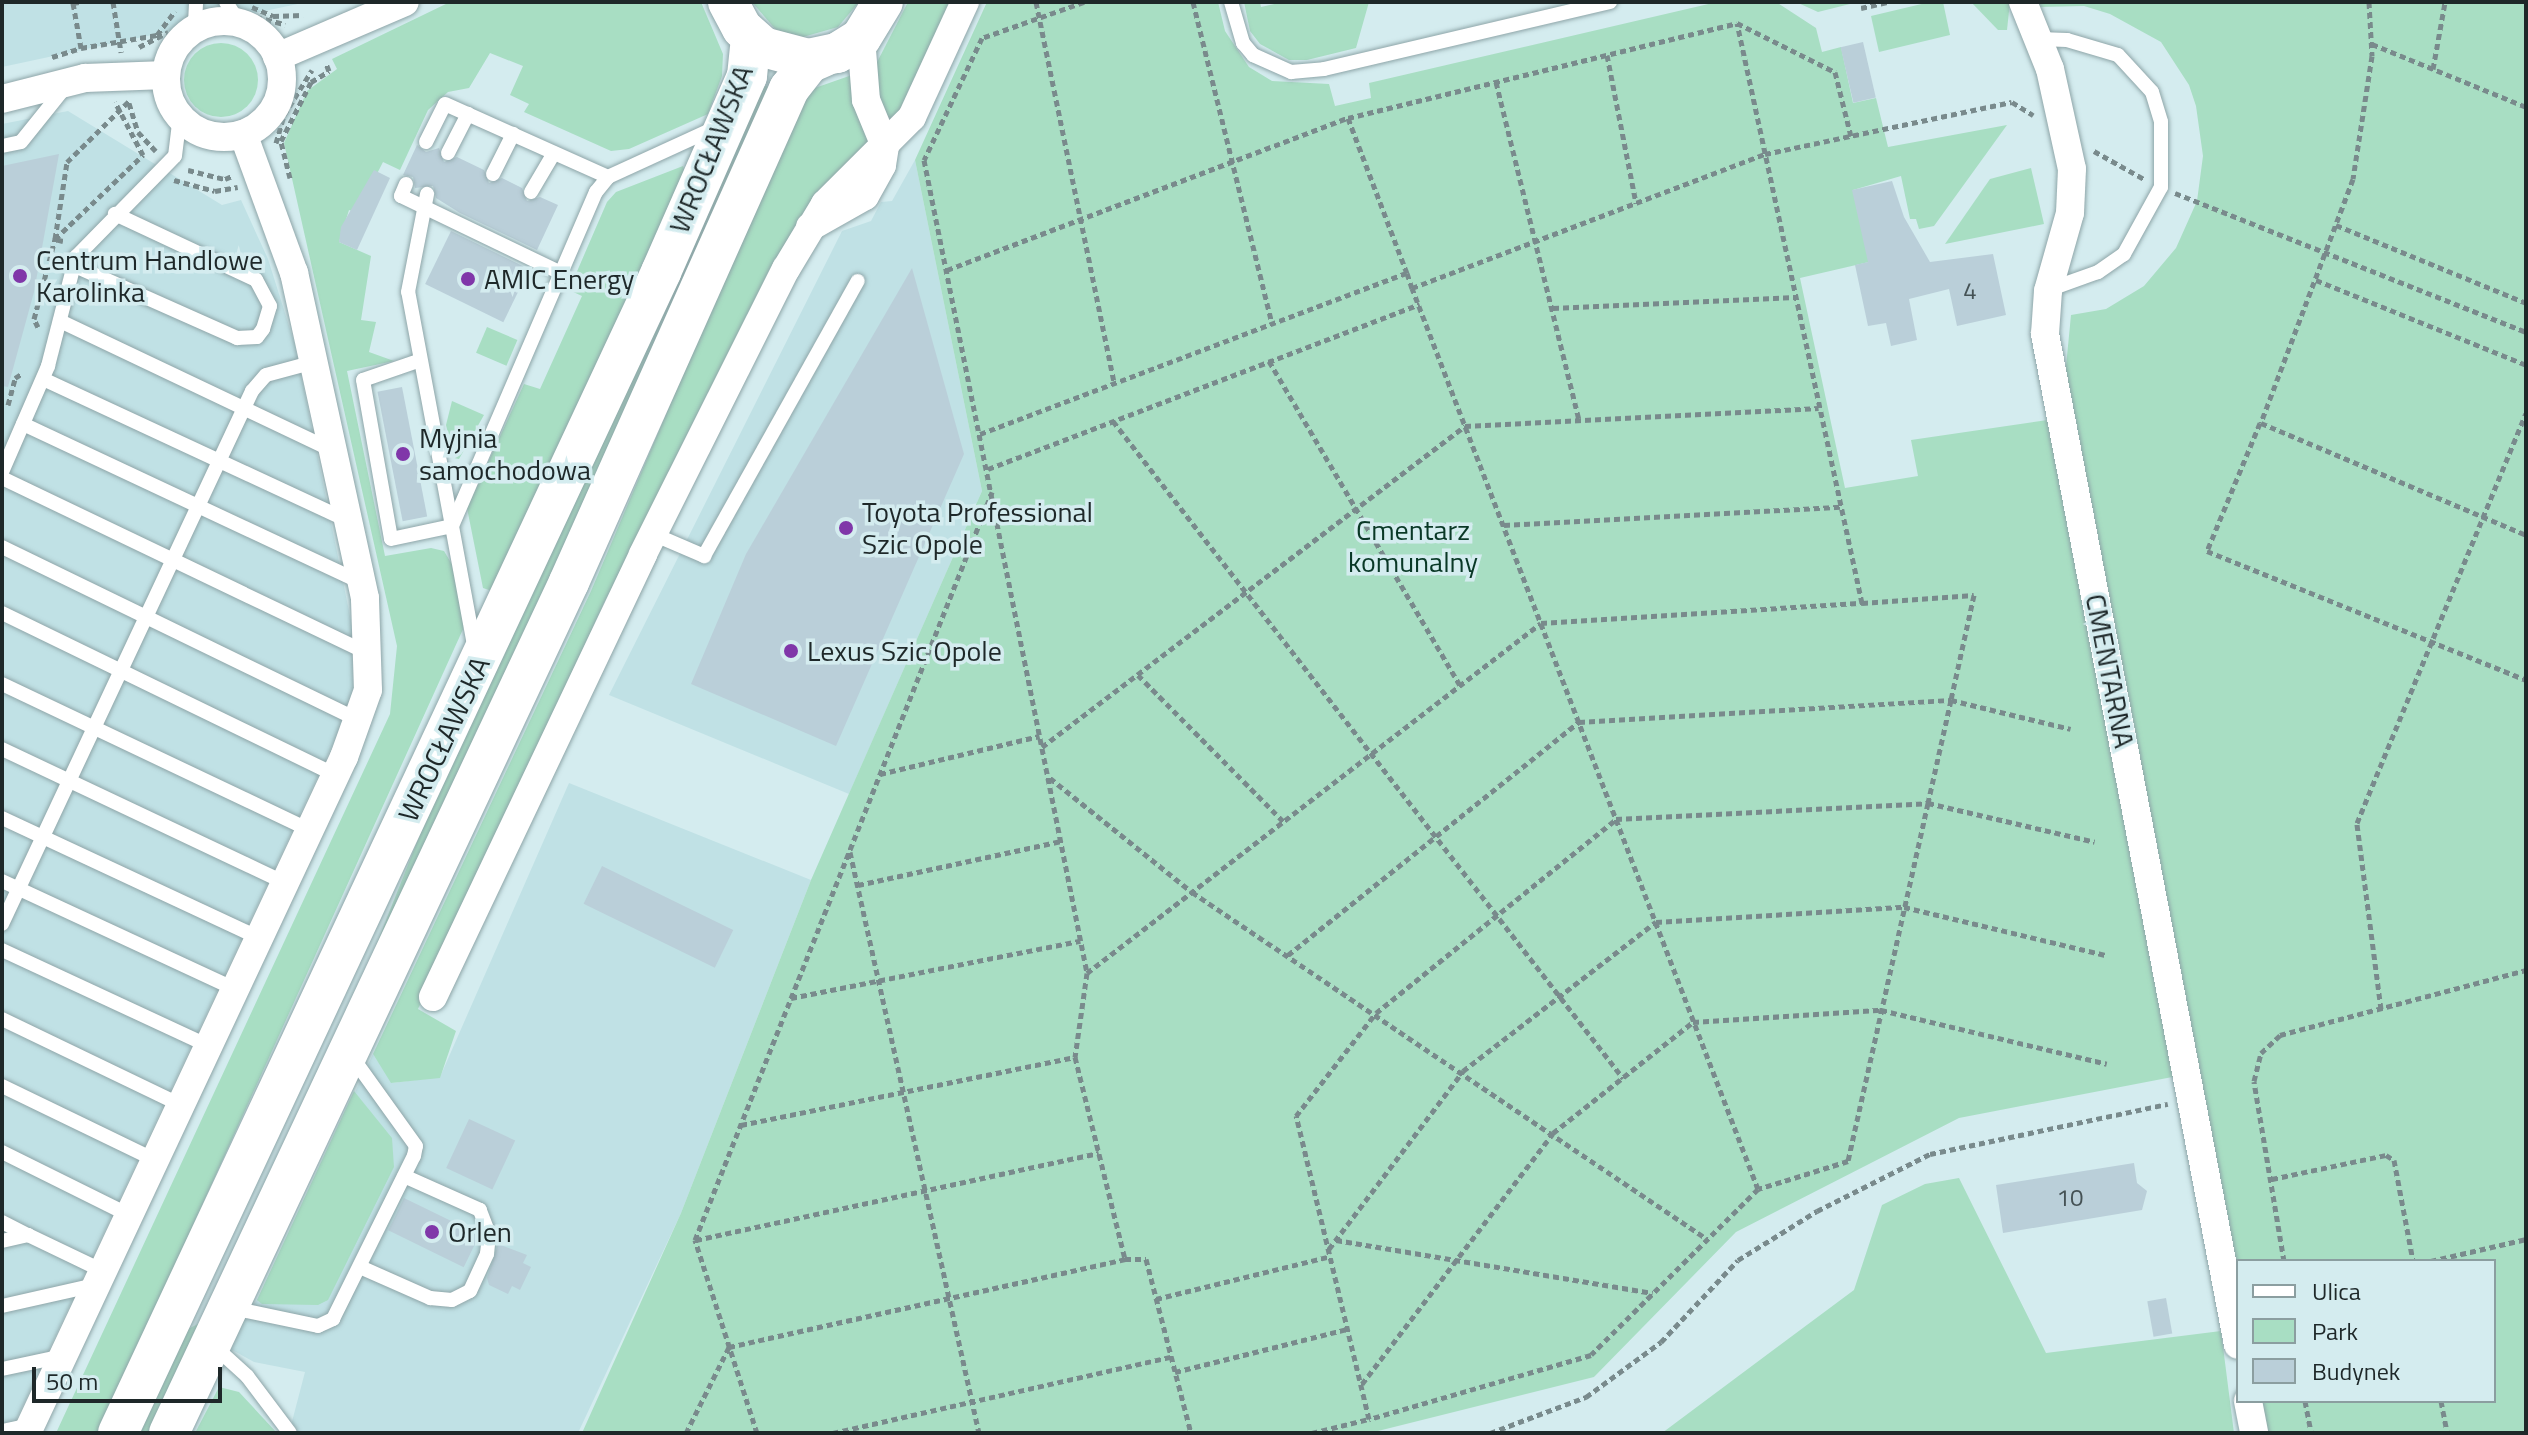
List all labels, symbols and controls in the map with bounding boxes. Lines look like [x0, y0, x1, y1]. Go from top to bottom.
street label: WROCŁAWSKA [662, 60, 760, 238]
place label: Centrum Handlowe Karolinka [36, 243, 263, 309]
place label: AMIC Energy [484, 262, 635, 296]
marker: Centrum Handlowe Karolinka [11, 267, 29, 285]
marker: AMIC Energy [459, 270, 477, 288]
house number: 4 [1963, 277, 1977, 305]
place label: Myjnia samochodowa [419, 421, 591, 487]
marker: Myjnia samochodowa [394, 445, 412, 463]
place label: Toyota Professional Szic Opole [862, 495, 1093, 561]
park label: Cmentarz komunalny [1348, 513, 1478, 579]
marker: Toyota Professional Szic Opole [837, 519, 855, 537]
street label: CMENTARNA [2079, 591, 2141, 751]
place label: Lexus Szic Opole [807, 634, 1002, 668]
marker: Lexus Szic Opole [782, 642, 800, 660]
street label: WROCŁAWSKA [391, 651, 497, 827]
house number: 10 [2057, 1184, 2083, 1212]
place label: Orlen [448, 1215, 512, 1249]
marker: Orlen [423, 1223, 441, 1241]
legend [2236, 1259, 2496, 1403]
text: Ulica [2312, 1273, 2361, 1309]
text: Park [2312, 1313, 2358, 1349]
scale bar [36, 1351, 226, 1401]
text: Budynek [2312, 1353, 2400, 1389]
text: 50 m [46, 1363, 98, 1399]

